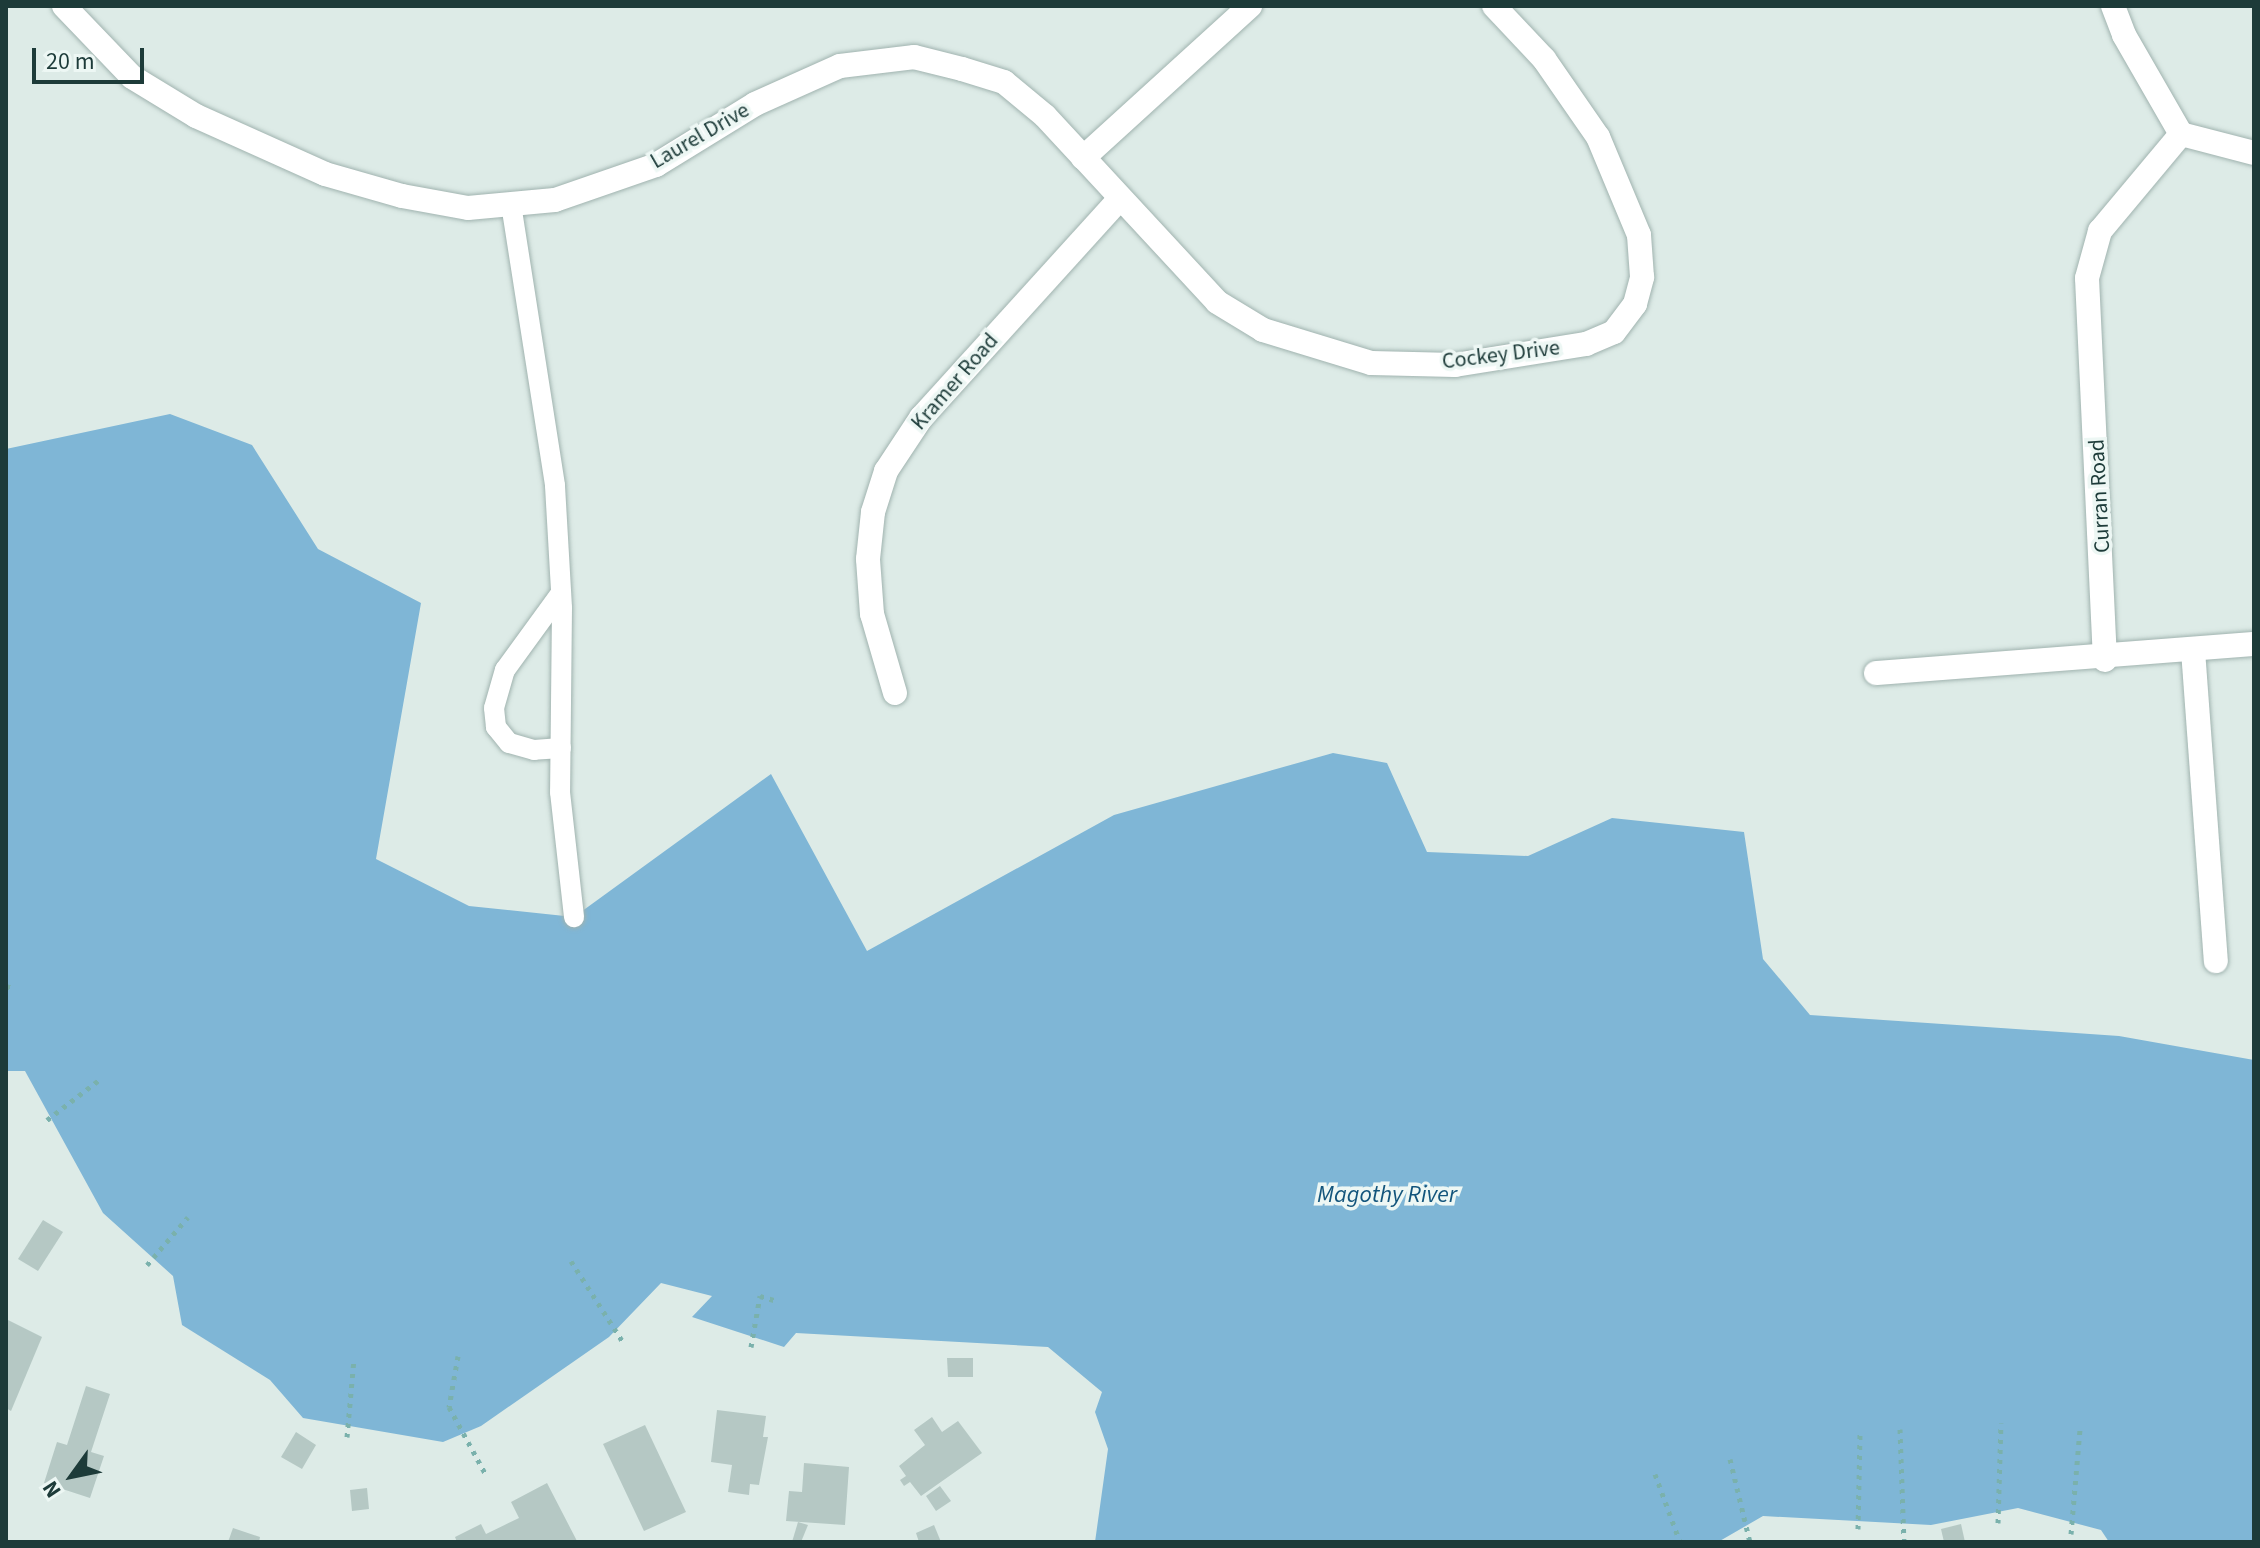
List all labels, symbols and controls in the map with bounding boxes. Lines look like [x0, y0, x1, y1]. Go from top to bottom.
scale bar [36, 32, 148, 82]
text: 20 m [46, 44, 95, 79]
street label: Laurel Drive [646, 97, 754, 175]
street label: Kramer Road [906, 328, 1004, 436]
street label: Cockey Drive [1441, 335, 1561, 375]
street label: Curran Road [2084, 438, 2116, 554]
water label: Magothy River [1317, 1181, 1457, 1209]
north arrow [32, 1436, 112, 1516]
text: N [34, 1474, 69, 1504]

